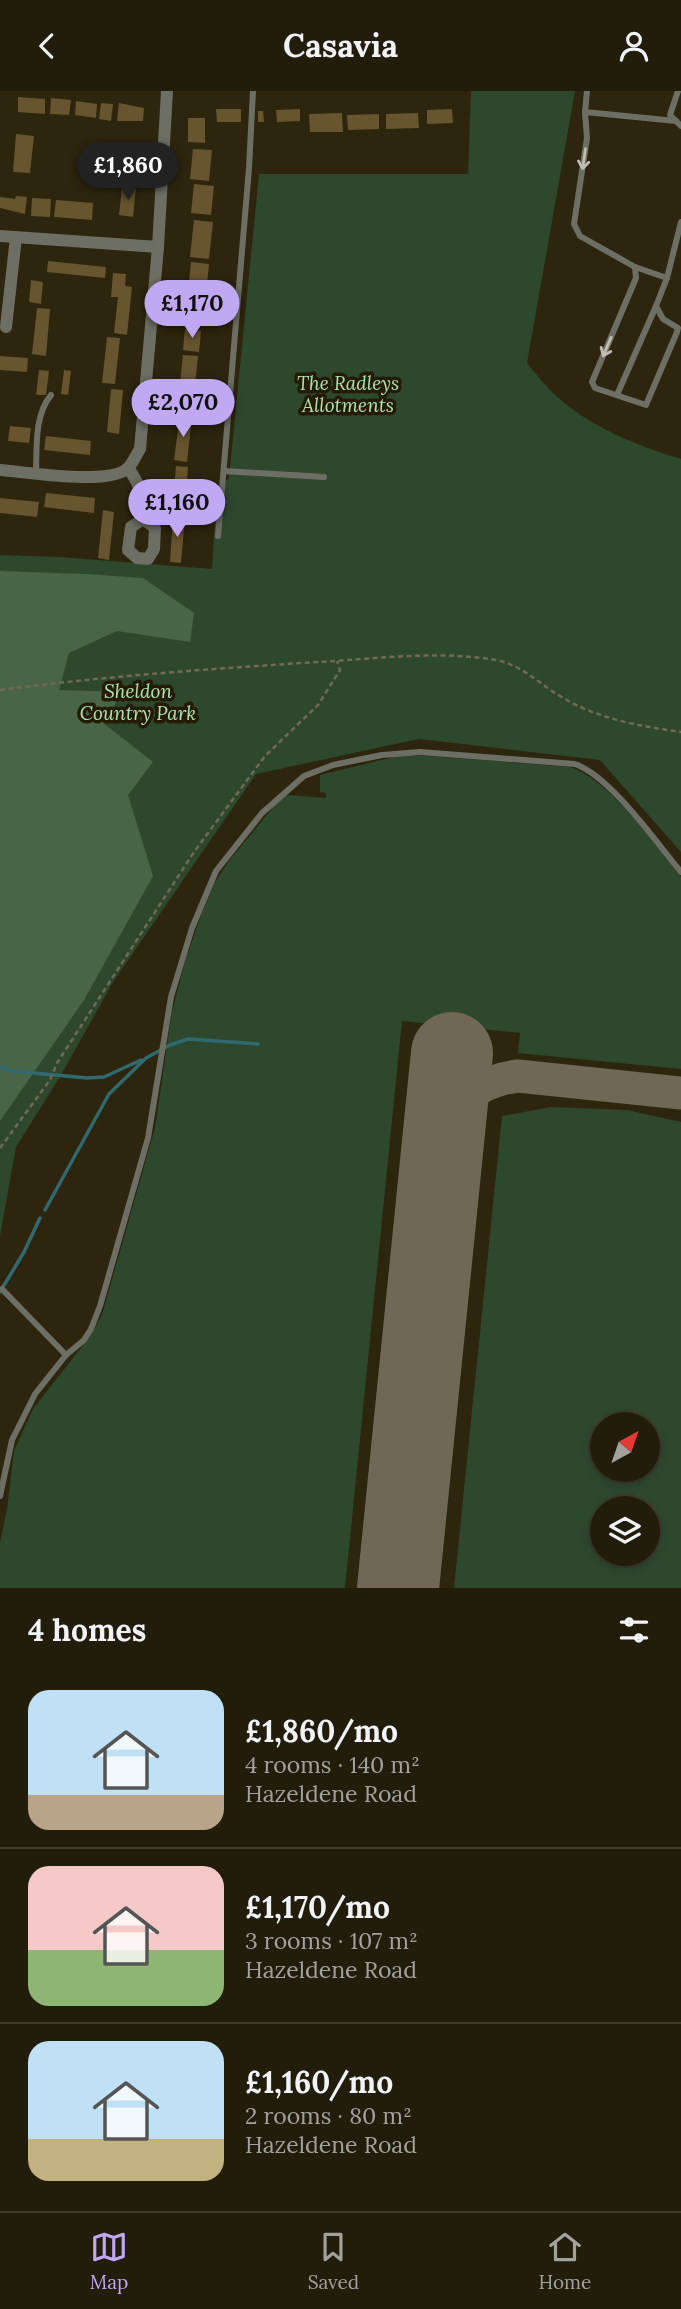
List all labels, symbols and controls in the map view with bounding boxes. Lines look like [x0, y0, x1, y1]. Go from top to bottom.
text: Casavia [283, 25, 398, 66]
icon: back [28, 27, 66, 65]
icon: person [615, 27, 653, 65]
pin: £1,860 [71, 143, 185, 202]
one-way arrow [577, 147, 590, 170]
text: £1,860 [93, 150, 163, 179]
pin: £1,170 [135, 281, 249, 340]
text: £1,170 [160, 288, 224, 317]
one-way arrow [600, 335, 613, 357]
park label: The Radleys Allotments [297, 371, 399, 417]
pin: £2,070 [126, 379, 240, 439]
text: £2,070 [148, 387, 218, 416]
pin: £1,160 [120, 479, 234, 539]
text: £1,160 [144, 487, 210, 516]
park label: Sheldon Country Park [80, 679, 196, 725]
north arrow [590, 1412, 660, 1482]
map controls [590, 1412, 660, 1566]
button: layers [590, 1496, 660, 1566]
text: 4 homes [28, 1611, 146, 1649]
icon: filters [615, 1611, 653, 1649]
text: £1,860/mo [245, 1712, 398, 1750]
icon: home [84, 1718, 168, 1802]
text: 4 rooms · 140 m² [245, 1750, 420, 1779]
text: Hazeldene Road [245, 1779, 417, 1808]
text: £1,170/mo [245, 1888, 390, 1926]
icon: home [84, 1894, 168, 1978]
text: 3 rooms · 107 m² [245, 1926, 418, 1955]
text: Hazeldene Road [245, 1955, 417, 1984]
text: £1,160/mo [245, 2063, 393, 2101]
icon: home [84, 2069, 168, 2153]
text: 2 rooms · 80 m² [245, 2101, 412, 2130]
text: Hazeldene Road [245, 2130, 417, 2159]
tab: Map [90, 2228, 128, 2294]
tab: Saved [308, 2228, 359, 2294]
tab: Home [538, 2228, 591, 2294]

